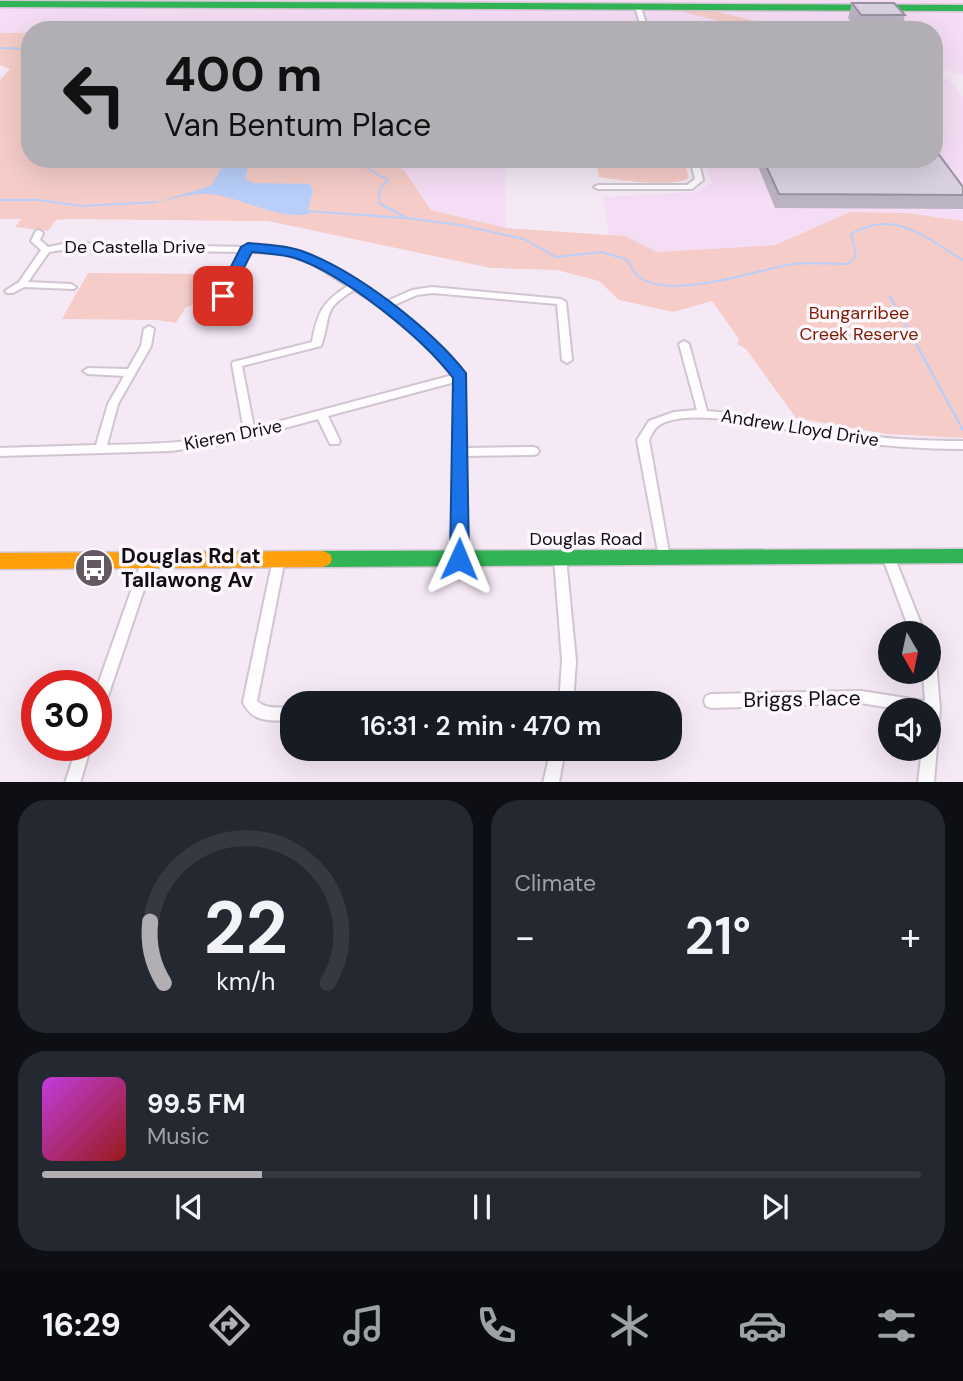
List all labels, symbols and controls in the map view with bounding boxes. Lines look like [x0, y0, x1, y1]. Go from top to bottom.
text: 400 m [164, 42, 322, 106]
icon: left [49, 49, 140, 140]
text: Van Bentum Place [164, 104, 431, 146]
street label: De Castella Drive [65, 235, 206, 259]
pin [193, 266, 253, 326]
icon: arrive [204, 277, 242, 315]
park label: Bungarribee Creek Reserve [799, 301, 919, 346]
street label: Andrew Lloyd Drive [719, 404, 881, 452]
street label: Kieren Drive [182, 414, 284, 456]
position arrow [422, 522, 496, 596]
street label: Douglas Road [530, 527, 642, 551]
place label: Douglas Rd at Tallawong Av [121, 542, 261, 594]
bus stop icon: Douglas Rd at Tallawong Av [73, 547, 115, 589]
north arrow [878, 621, 942, 684]
map controls [878, 621, 941, 761]
speed limit sign: 30 [21, 670, 112, 761]
street label: Briggs Place [743, 684, 861, 714]
button: sound [878, 698, 941, 761]
text: 16:31 · 2 min · 470 m [361, 709, 601, 743]
text: Climate [515, 868, 596, 898]
text: 22 [203, 881, 287, 976]
text: 21° [684, 902, 751, 970]
text: − [515, 912, 535, 962]
text: + [900, 912, 921, 962]
text: km/h [216, 964, 275, 997]
text: 99.5 FM [147, 1087, 246, 1121]
text: Music [147, 1121, 210, 1151]
icon: previous [170, 1188, 208, 1226]
icon: pause [463, 1188, 501, 1226]
icon: next [756, 1188, 794, 1226]
icon: directions [205, 1301, 254, 1350]
icon: music [339, 1301, 388, 1350]
icon: phone [472, 1301, 521, 1350]
icon: climate [605, 1301, 654, 1350]
icon: car [738, 1301, 787, 1350]
icon: filters [872, 1301, 921, 1350]
text: 16:29 [42, 1304, 121, 1346]

